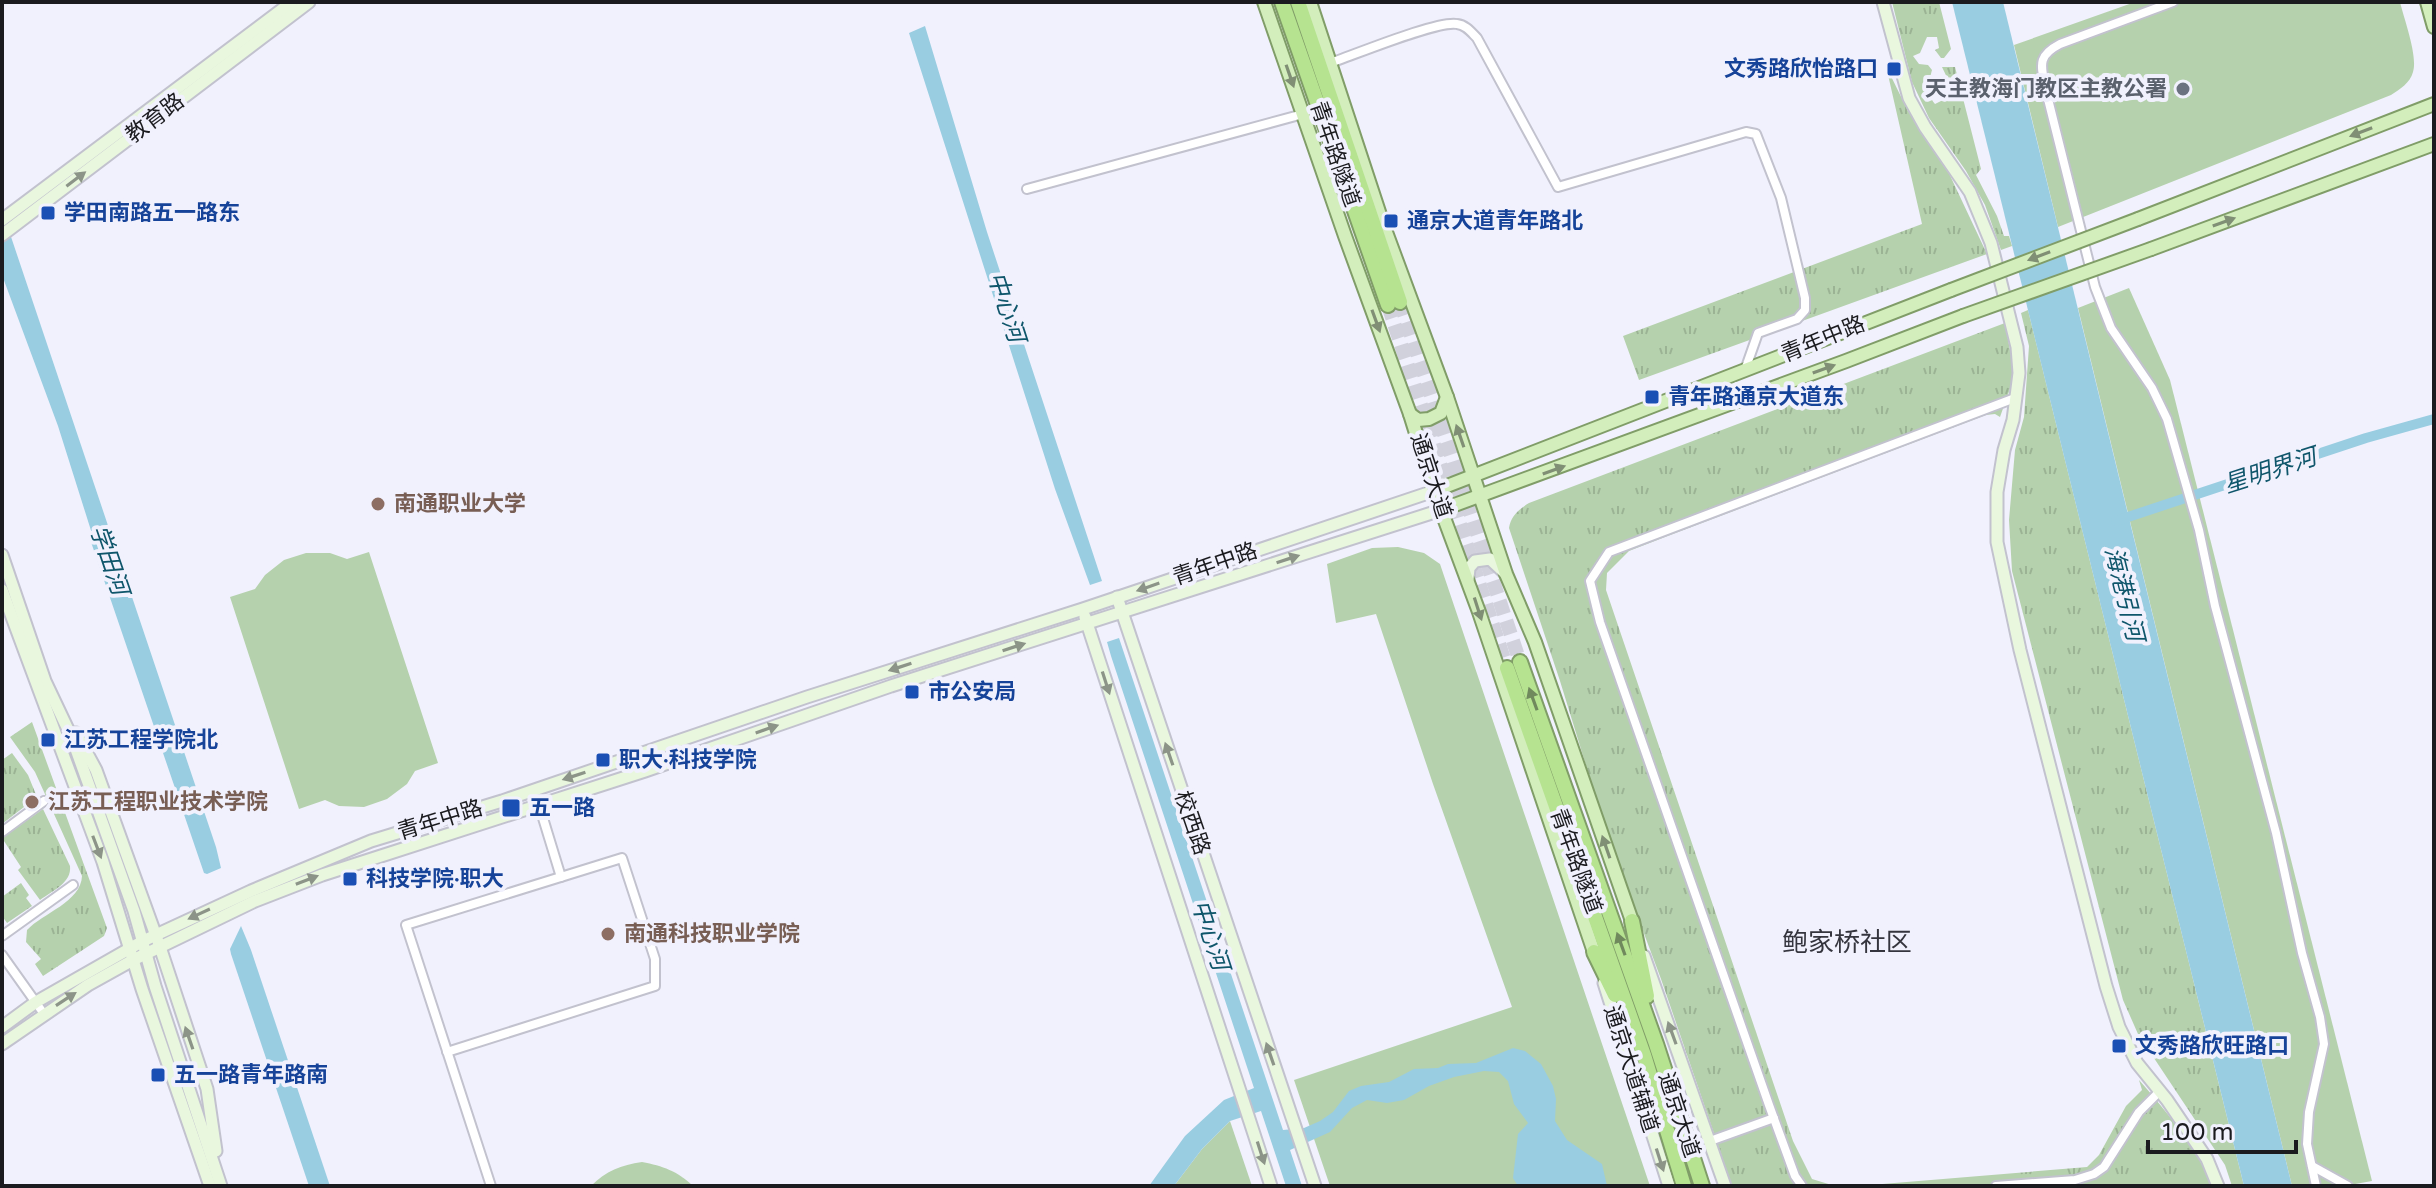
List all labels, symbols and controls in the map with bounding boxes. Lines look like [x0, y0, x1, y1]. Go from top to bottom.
place label: 文秀路欣怡路口 [1724, 56, 1878, 82]
marker: 文秀路欣怡路口 [1885, 60, 1903, 78]
one-way arrow [1284, 64, 1296, 88]
place label: 天主教海门教区主教公署 [1925, 76, 2167, 102]
marker: 天主教海门教区主教公署 [2174, 80, 2192, 98]
street label: 教育路 [121, 88, 189, 148]
street label: 青年路隧道 [1305, 98, 1365, 210]
one-way arrow [2349, 126, 2373, 139]
one-way arrow [66, 172, 86, 188]
place label: 学田南路五一路东 [64, 200, 240, 226]
marker: 学田南路五一路东 [39, 204, 57, 222]
place label: 通京大道青年路北 [1407, 208, 1583, 234]
marker: 通京大道青年路北 [1382, 212, 1400, 230]
one-way arrow [2212, 215, 2236, 228]
one-way arrow [2027, 250, 2051, 263]
water label: 中心河 [981, 268, 1032, 350]
one-way arrow [1370, 309, 1383, 333]
street label: 青年中路 [1777, 310, 1869, 368]
one-way arrow [1812, 363, 1836, 375]
place label: 青年路通京大道东 [1668, 384, 1844, 410]
marker: 青年路通京大道东 [1643, 388, 1661, 406]
one-way arrow [1454, 424, 1466, 448]
street label: 通京大道 [1405, 430, 1457, 522]
water label: 星明界河 [2220, 441, 2324, 500]
one-way arrow [1542, 463, 1566, 475]
place label: 南通职业大学 [394, 491, 526, 517]
marker: 南通职业大学 [369, 495, 387, 513]
water label: 学田河 [84, 521, 136, 603]
street label: 青年中路 [1169, 537, 1261, 591]
water label: 海港引河 [2098, 544, 2151, 648]
one-way arrow [1276, 552, 1300, 565]
one-way arrow [1135, 581, 1159, 593]
one-way arrow [1472, 598, 1484, 622]
one-way arrow [1002, 640, 1026, 653]
one-way arrow [888, 661, 912, 674]
one-way arrow [1100, 672, 1113, 696]
place label: 市公安局 [928, 679, 1016, 705]
marker: 市公安局 [903, 683, 921, 701]
one-way arrow [1526, 687, 1539, 711]
one-way arrow [755, 722, 779, 734]
place label: 江苏工程学院北 [64, 727, 218, 753]
marker: 江苏工程学院北 [39, 731, 57, 749]
one-way arrow [1162, 742, 1174, 766]
place label: 职大·科技学院 [619, 747, 757, 773]
marker: 职大·科技学院 [594, 751, 612, 769]
one-way arrow [562, 771, 586, 783]
street label: 校西路 [1169, 788, 1215, 858]
place label: 江苏工程职业技术学院 [48, 789, 268, 815]
marker: 江苏工程职业技术学院 [23, 793, 41, 811]
street label: 青年中路 [394, 795, 486, 845]
place label: 五一路 [529, 795, 595, 821]
marker: 五一路 [500, 797, 522, 819]
street label: 青年路隧道 [1545, 805, 1607, 917]
one-way arrow [91, 835, 104, 859]
one-way arrow [1599, 835, 1612, 859]
place label: 科技学院·职大 [366, 866, 504, 892]
marker: 科技学院·职大 [341, 870, 359, 888]
one-way arrow [295, 874, 319, 887]
water label: 中心河 [1185, 896, 1236, 978]
one-way arrow [188, 908, 211, 921]
place label: 南通科技职业学院 [624, 921, 800, 947]
marker: 南通科技职业学院 [599, 925, 617, 943]
district label: 鲍家桥社区 [1782, 927, 1912, 958]
one-way arrow [1614, 932, 1626, 956]
one-way arrow [55, 993, 77, 1007]
street label: 通京大道辅道 [1598, 1002, 1664, 1136]
one-way arrow [1665, 1021, 1677, 1045]
one-way arrow [183, 1026, 195, 1050]
place label: 文秀路欣旺路口 [2135, 1033, 2289, 1059]
marker: 文秀路欣旺路口 [2110, 1037, 2128, 1055]
one-way arrow [1264, 1041, 1276, 1065]
place label: 五一路青年路南 [174, 1062, 328, 1088]
marker: 五一路青年路南 [149, 1066, 167, 1084]
street label: 通京大道 [1653, 1069, 1705, 1161]
scale bar [2148, 1104, 2296, 1154]
text: 100 m [2160, 1118, 2234, 1147]
one-way arrow [1255, 1141, 1267, 1165]
one-way arrow [1655, 1148, 1667, 1172]

